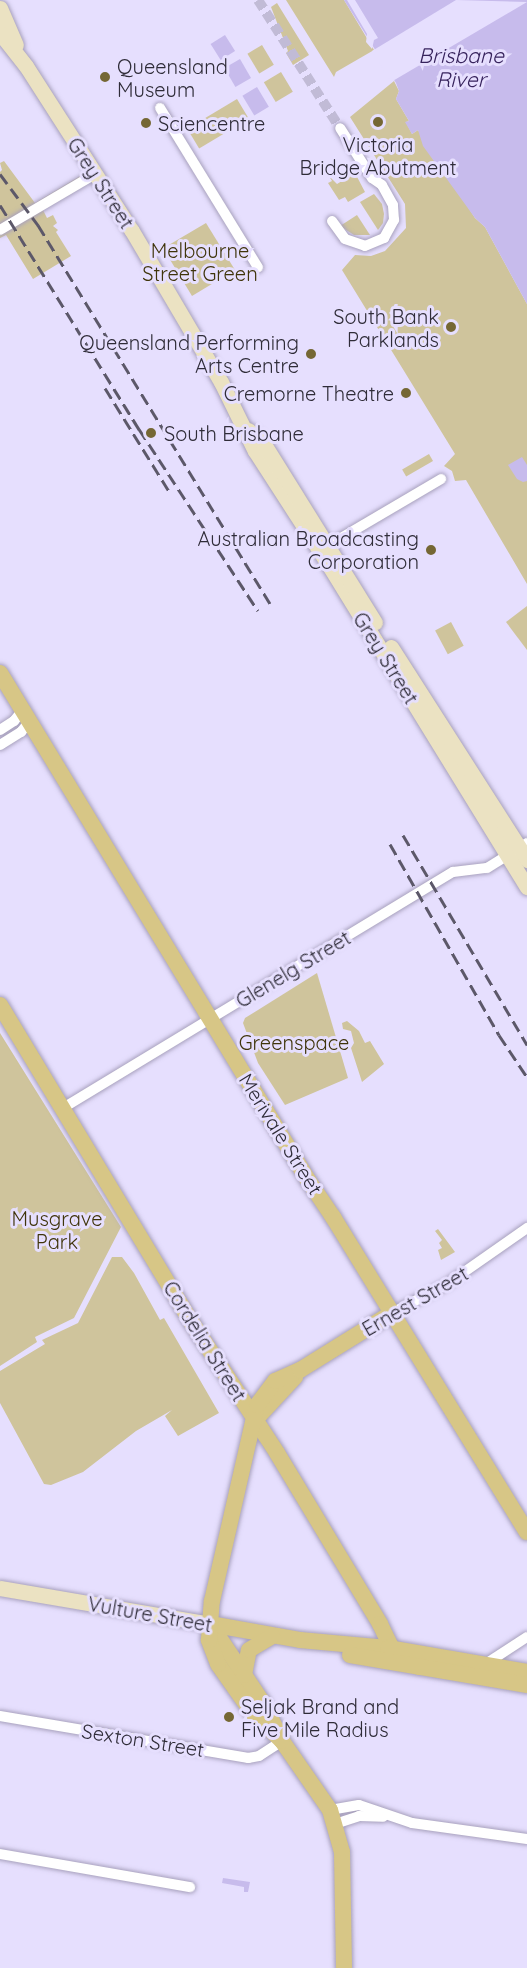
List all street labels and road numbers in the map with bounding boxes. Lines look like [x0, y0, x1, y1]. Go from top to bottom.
street label: Grey Street [63, 133, 139, 233]
street label: Grey Street [348, 608, 424, 708]
street label: Glenelg Street [231, 925, 355, 1013]
street label: Merivale Street [234, 1069, 328, 1199]
street label: Ernest Street [358, 1261, 472, 1341]
street label: Cordelia Street [159, 1277, 251, 1405]
street label: Vulture Street [86, 1591, 214, 1637]
street label: Sexton Street [80, 1718, 206, 1762]

